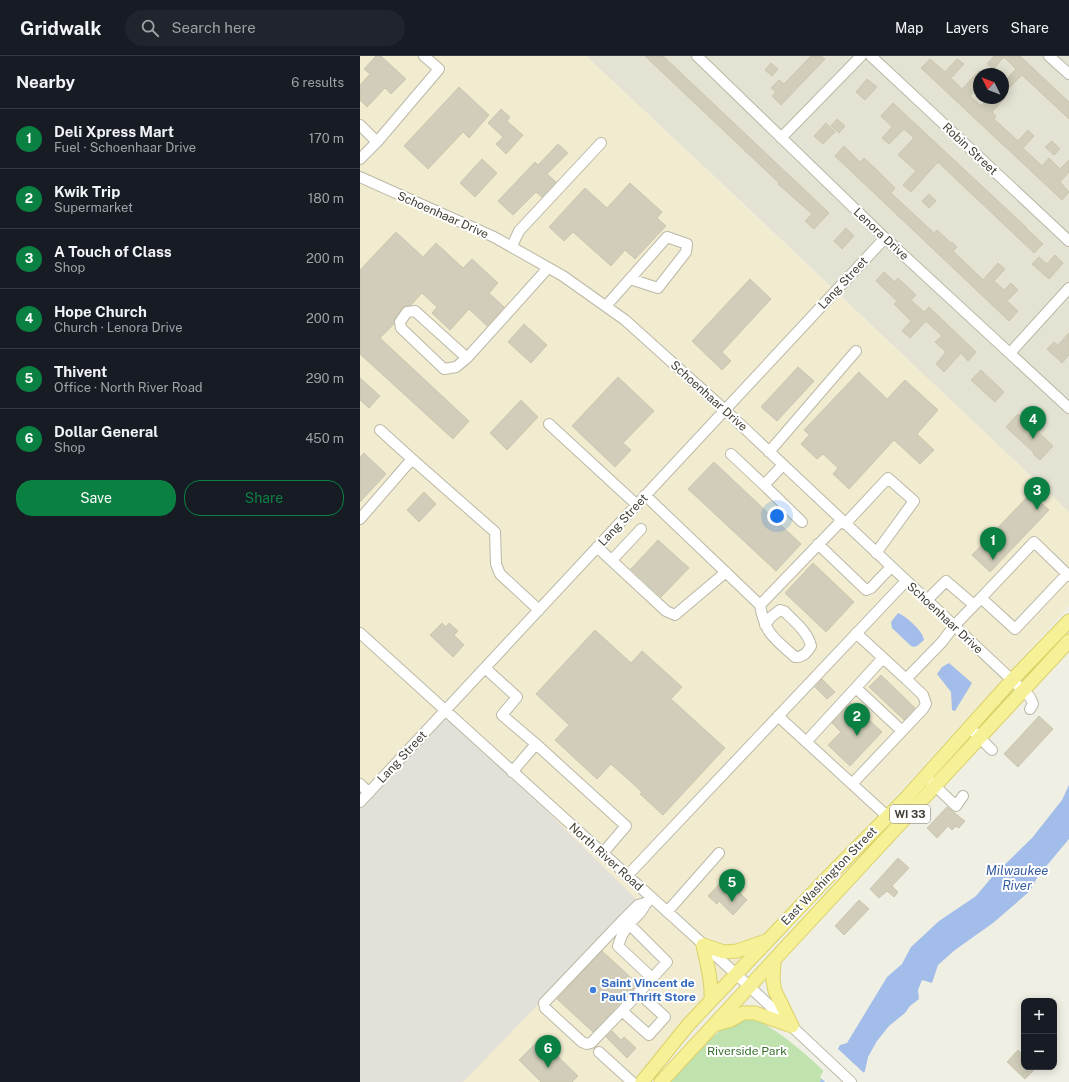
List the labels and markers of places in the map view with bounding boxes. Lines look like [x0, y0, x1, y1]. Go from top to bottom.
pin: 4 [1020, 406, 1046, 439]
pin: 3 [1024, 477, 1050, 510]
pin: 1 [980, 527, 1006, 560]
pin: 2 [844, 703, 870, 736]
pin: 5 [719, 869, 745, 902]
place label: Saint Vincent de Paul Thrift Store [601, 976, 696, 1004]
marker: Saint Vincent de Paul Thrift Store [588, 985, 598, 995]
pin: 6 [535, 1035, 561, 1068]

